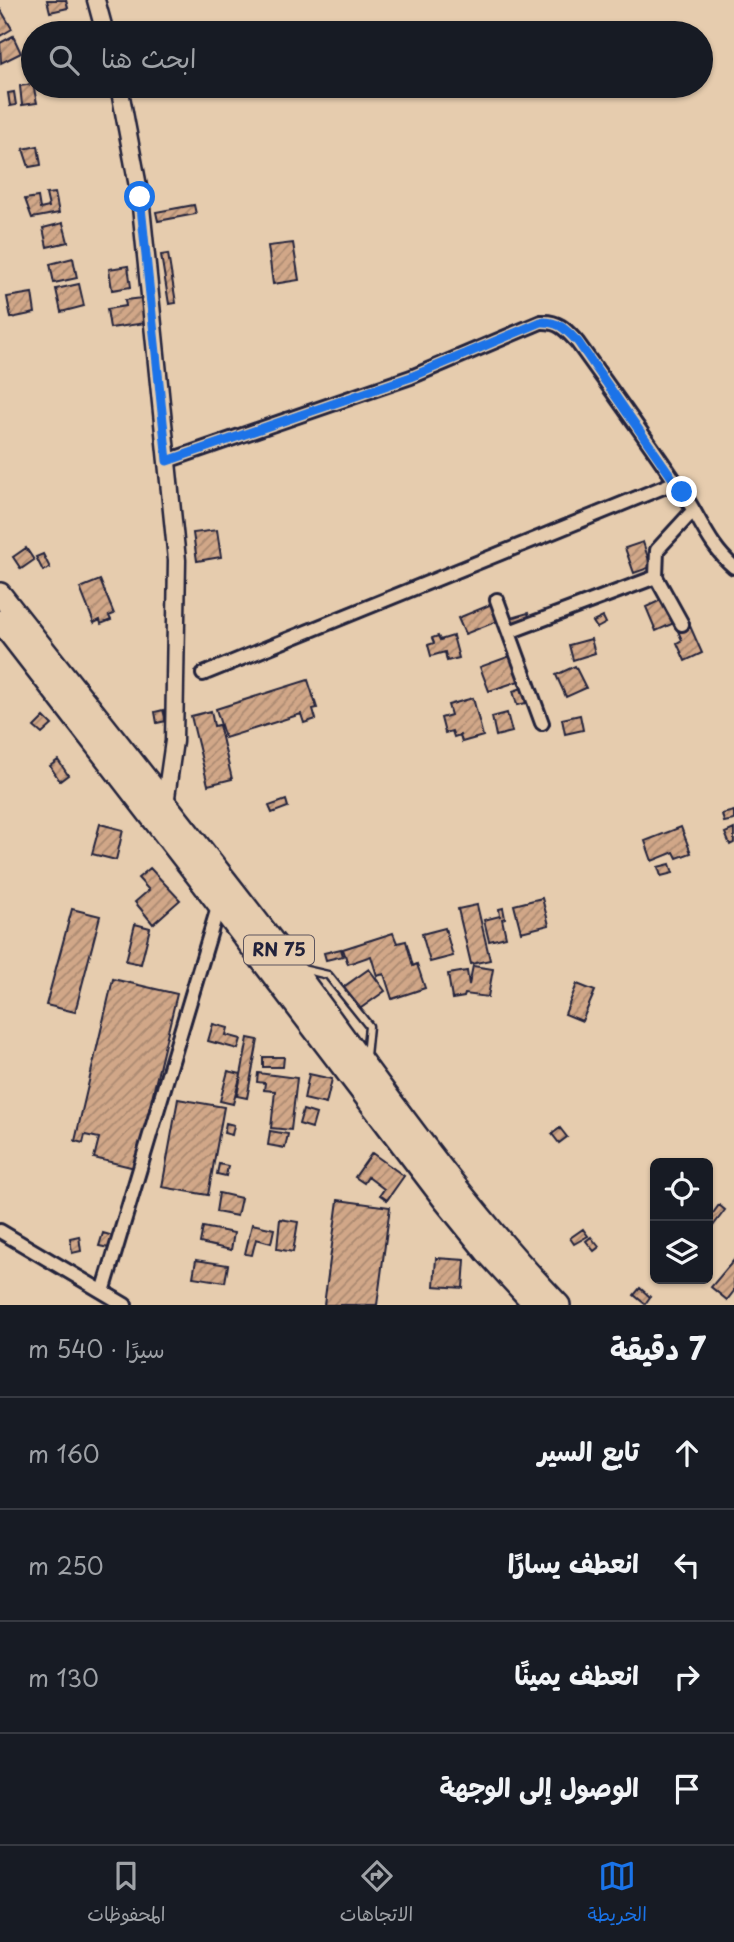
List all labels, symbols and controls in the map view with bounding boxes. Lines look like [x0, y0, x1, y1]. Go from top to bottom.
search box [21, 21, 713, 98]
text: ابحث هنا [101, 38, 196, 77]
icon: search [45, 41, 83, 79]
route start [124, 181, 155, 212]
route end [666, 476, 697, 507]
road number: RN 75 [244, 936, 314, 965]
map controls [650, 1158, 713, 1284]
button: locate [650, 1158, 713, 1221]
button: layers [650, 1221, 713, 1284]
text: 7 دقيقة [610, 1325, 706, 1370]
text: سيرًا · 540 m [28, 1331, 165, 1366]
text: تابع السير [538, 1431, 639, 1470]
icon: ahead [668, 1434, 706, 1472]
text: 160 m [28, 1436, 100, 1471]
text: انعطف يسارًا [508, 1543, 639, 1582]
icon: left [668, 1546, 706, 1584]
text: 250 m [28, 1548, 104, 1583]
text: انعطف يمينًا [515, 1655, 639, 1694]
icon: right [668, 1658, 706, 1696]
text: 130 m [28, 1660, 99, 1695]
text: الوصول إلى الوجهة [440, 1767, 639, 1806]
icon: arrive [668, 1770, 706, 1808]
tab: المحفوظات [87, 1857, 165, 1931]
tab: الاتجاهات [340, 1857, 413, 1931]
tab: الخريطة [588, 1857, 647, 1931]

